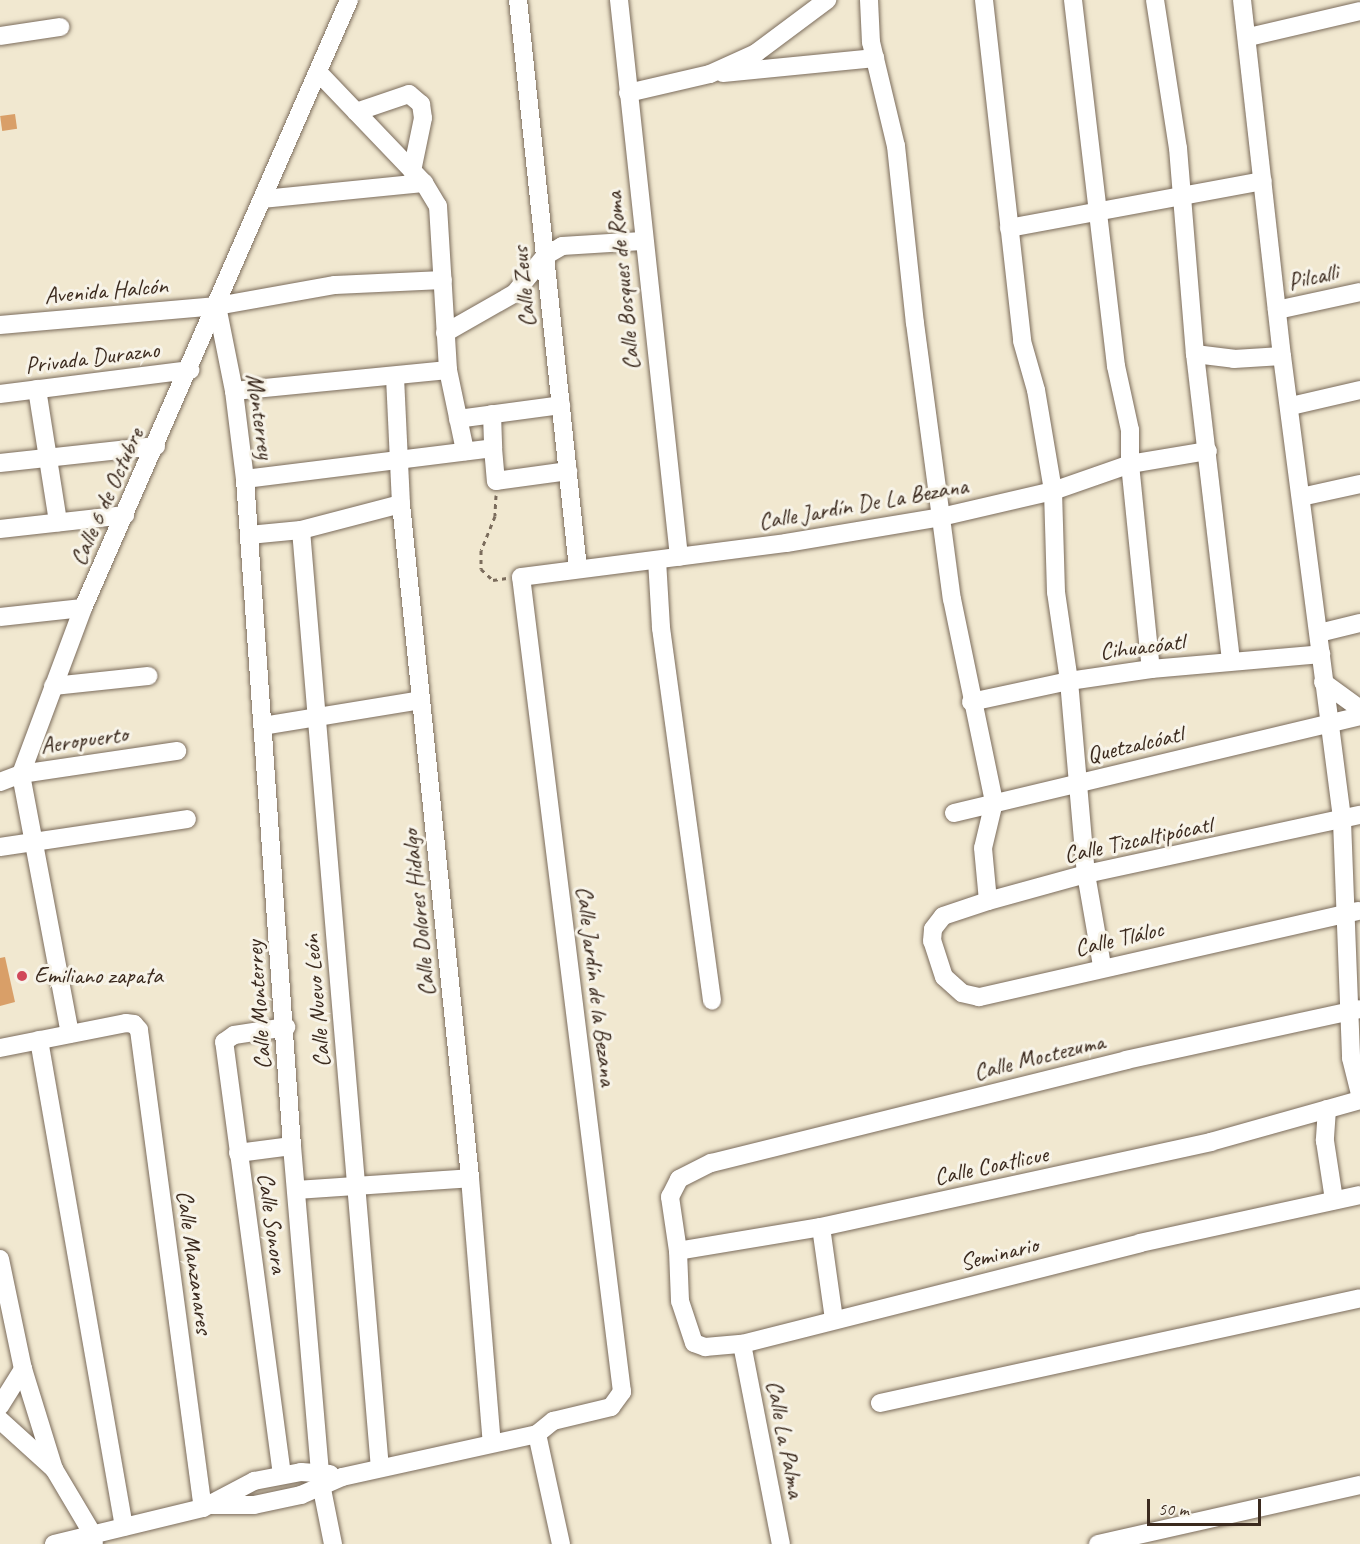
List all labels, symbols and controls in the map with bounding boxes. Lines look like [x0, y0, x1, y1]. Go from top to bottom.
street label: Calle Bosques de Roma [599, 190, 647, 372]
street label: Calle Zeus [505, 246, 543, 328]
street label: Pilcalli [1285, 258, 1341, 296]
street label: Avenida Halcón [43, 271, 169, 311]
street label: Privada Durazno [23, 335, 161, 381]
street label: Monterrey [240, 372, 280, 460]
street label: Calle 6 de Octubre [64, 424, 150, 570]
street label: Calle Jardín De La Bezana [756, 471, 970, 537]
street label: Cihuacóatl [1098, 628, 1186, 666]
street label: Aeropuerto [39, 720, 129, 760]
street label: Quetzalcóatl [1084, 720, 1186, 770]
street label: Calle Tizcaltipócatl [1062, 810, 1214, 870]
street label: Calle Dolores Hidalgo [396, 828, 442, 998]
street label: Calle Jardín de la Bezana [569, 884, 623, 1088]
street label: Calle Tláloc [1072, 915, 1166, 963]
street label: Calle Nuevo León [297, 933, 337, 1069]
street label: Calle Monterrey [240, 940, 278, 1070]
place label: Emiliano zapata [34, 962, 163, 990]
marker: Emiliano zapata [15, 969, 29, 983]
street label: Calle Moctezuma [971, 1027, 1107, 1087]
street label: Calle Coatlicue [932, 1140, 1050, 1192]
street label: Calle Sonora [251, 1171, 293, 1275]
street label: Calle Manzanares [170, 1188, 218, 1336]
street label: Seminario [957, 1230, 1041, 1278]
street label: Calle La Palma [760, 1378, 810, 1500]
scale bar [1150, 1487, 1264, 1525]
text: 50 m [1158, 1498, 1189, 1520]

